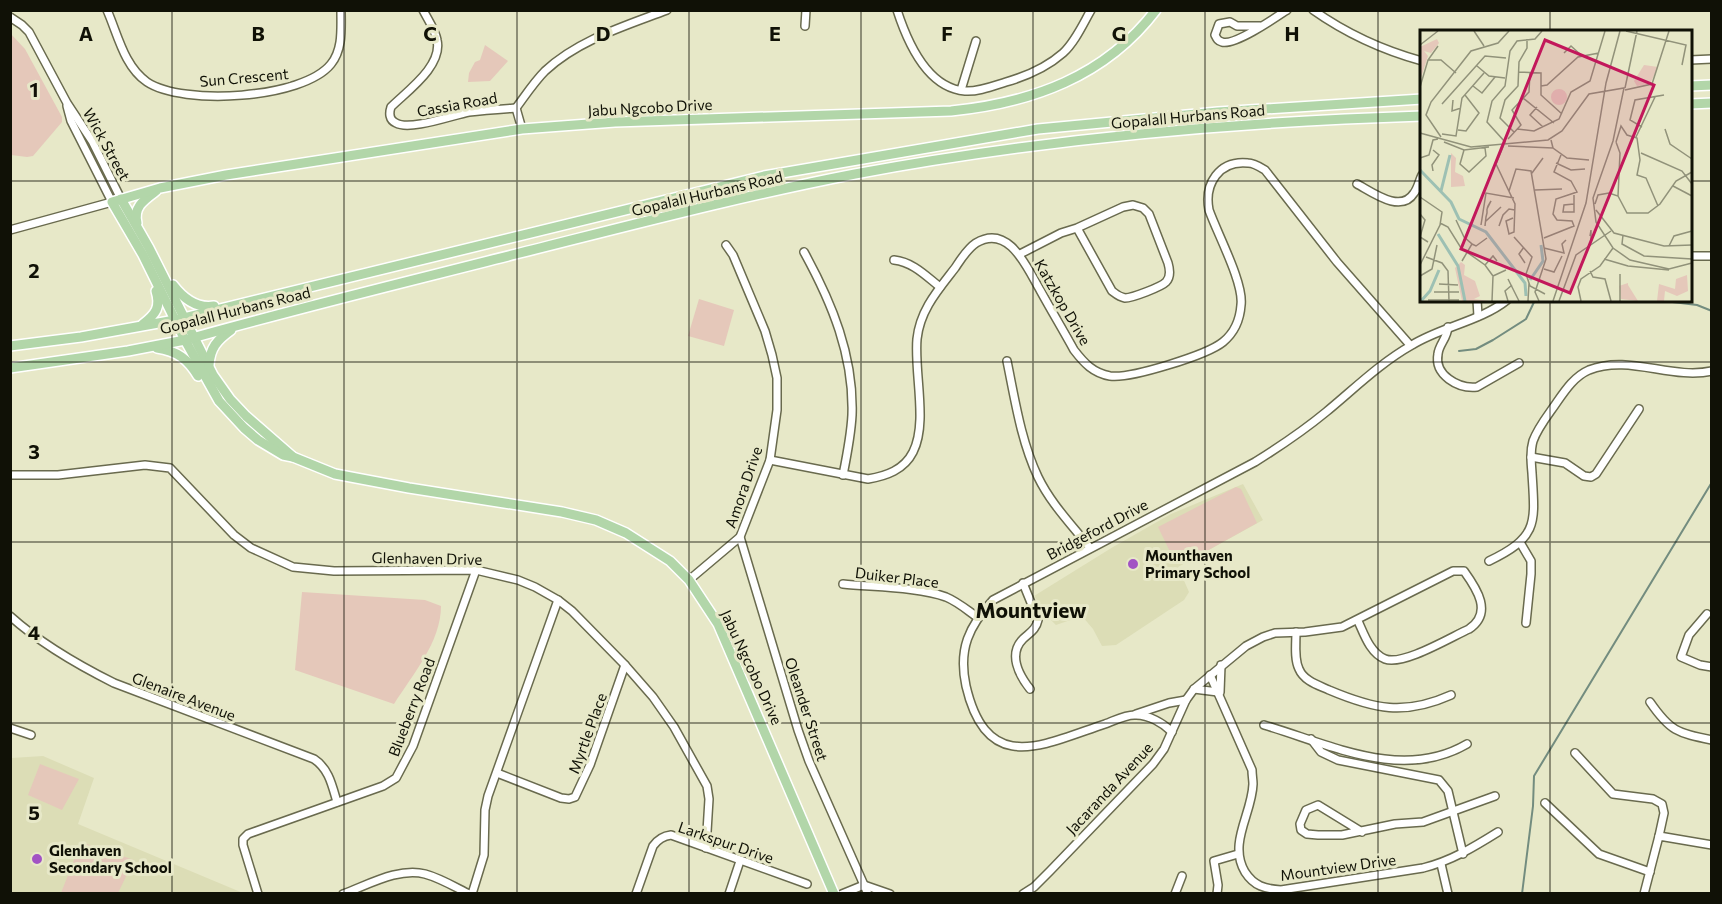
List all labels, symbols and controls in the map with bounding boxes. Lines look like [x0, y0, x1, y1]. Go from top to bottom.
text: A [79, 21, 93, 45]
text: B [251, 21, 265, 45]
text: C [423, 21, 437, 45]
text: D [596, 21, 610, 45]
text: E [769, 21, 781, 45]
text: F [941, 21, 953, 45]
text: G [1112, 21, 1126, 45]
text: H [1285, 21, 1300, 45]
inset map [1420, 30, 1692, 302]
street label: Sun Crescent [199, 64, 289, 90]
text: 1 [29, 77, 39, 101]
street label: Cassia Road [415, 88, 499, 120]
street label: Jabu Ngcobo Drive [587, 95, 713, 119]
street label: Gopalall Hurbans Road [1110, 100, 1266, 132]
street label: Wick Street [80, 105, 134, 183]
street label: Gopalall Hurbans Road [630, 167, 784, 219]
street label: Katzkop Drive [1031, 256, 1095, 348]
text: 2 [28, 258, 40, 282]
street label: Gopalall Hurbans Road [158, 283, 312, 337]
text: 3 [28, 439, 40, 463]
street label: Amora Drive [721, 444, 765, 530]
street label: Bridgeford Drive [1043, 495, 1151, 563]
place label: Mounthaven Primary School [1145, 546, 1250, 581]
street label: Glenhaven Drive [372, 548, 483, 568]
marker: Mounthaven Primary School [1126, 557, 1140, 571]
street label: Duiker Place [854, 563, 940, 591]
district label: Mountview [975, 597, 1087, 622]
street label: Jabu Ngcobo Drive [717, 607, 787, 727]
text: 4 [28, 620, 40, 644]
street label: Blueberry Road [384, 655, 438, 759]
street label: Oleander Street [782, 655, 832, 763]
street label: Glenaire Avenue [130, 668, 238, 724]
street label: Myrtle Place [564, 690, 610, 776]
street label: Jacaranda Avenue [1062, 738, 1156, 838]
text: 5 [28, 800, 40, 824]
street label: Larkspur Drive [676, 817, 776, 867]
place label: Glenhaven Secondary School [49, 841, 172, 876]
street label: Mountview Drive [1279, 850, 1397, 884]
marker: Glenhaven Secondary School [30, 852, 44, 866]

